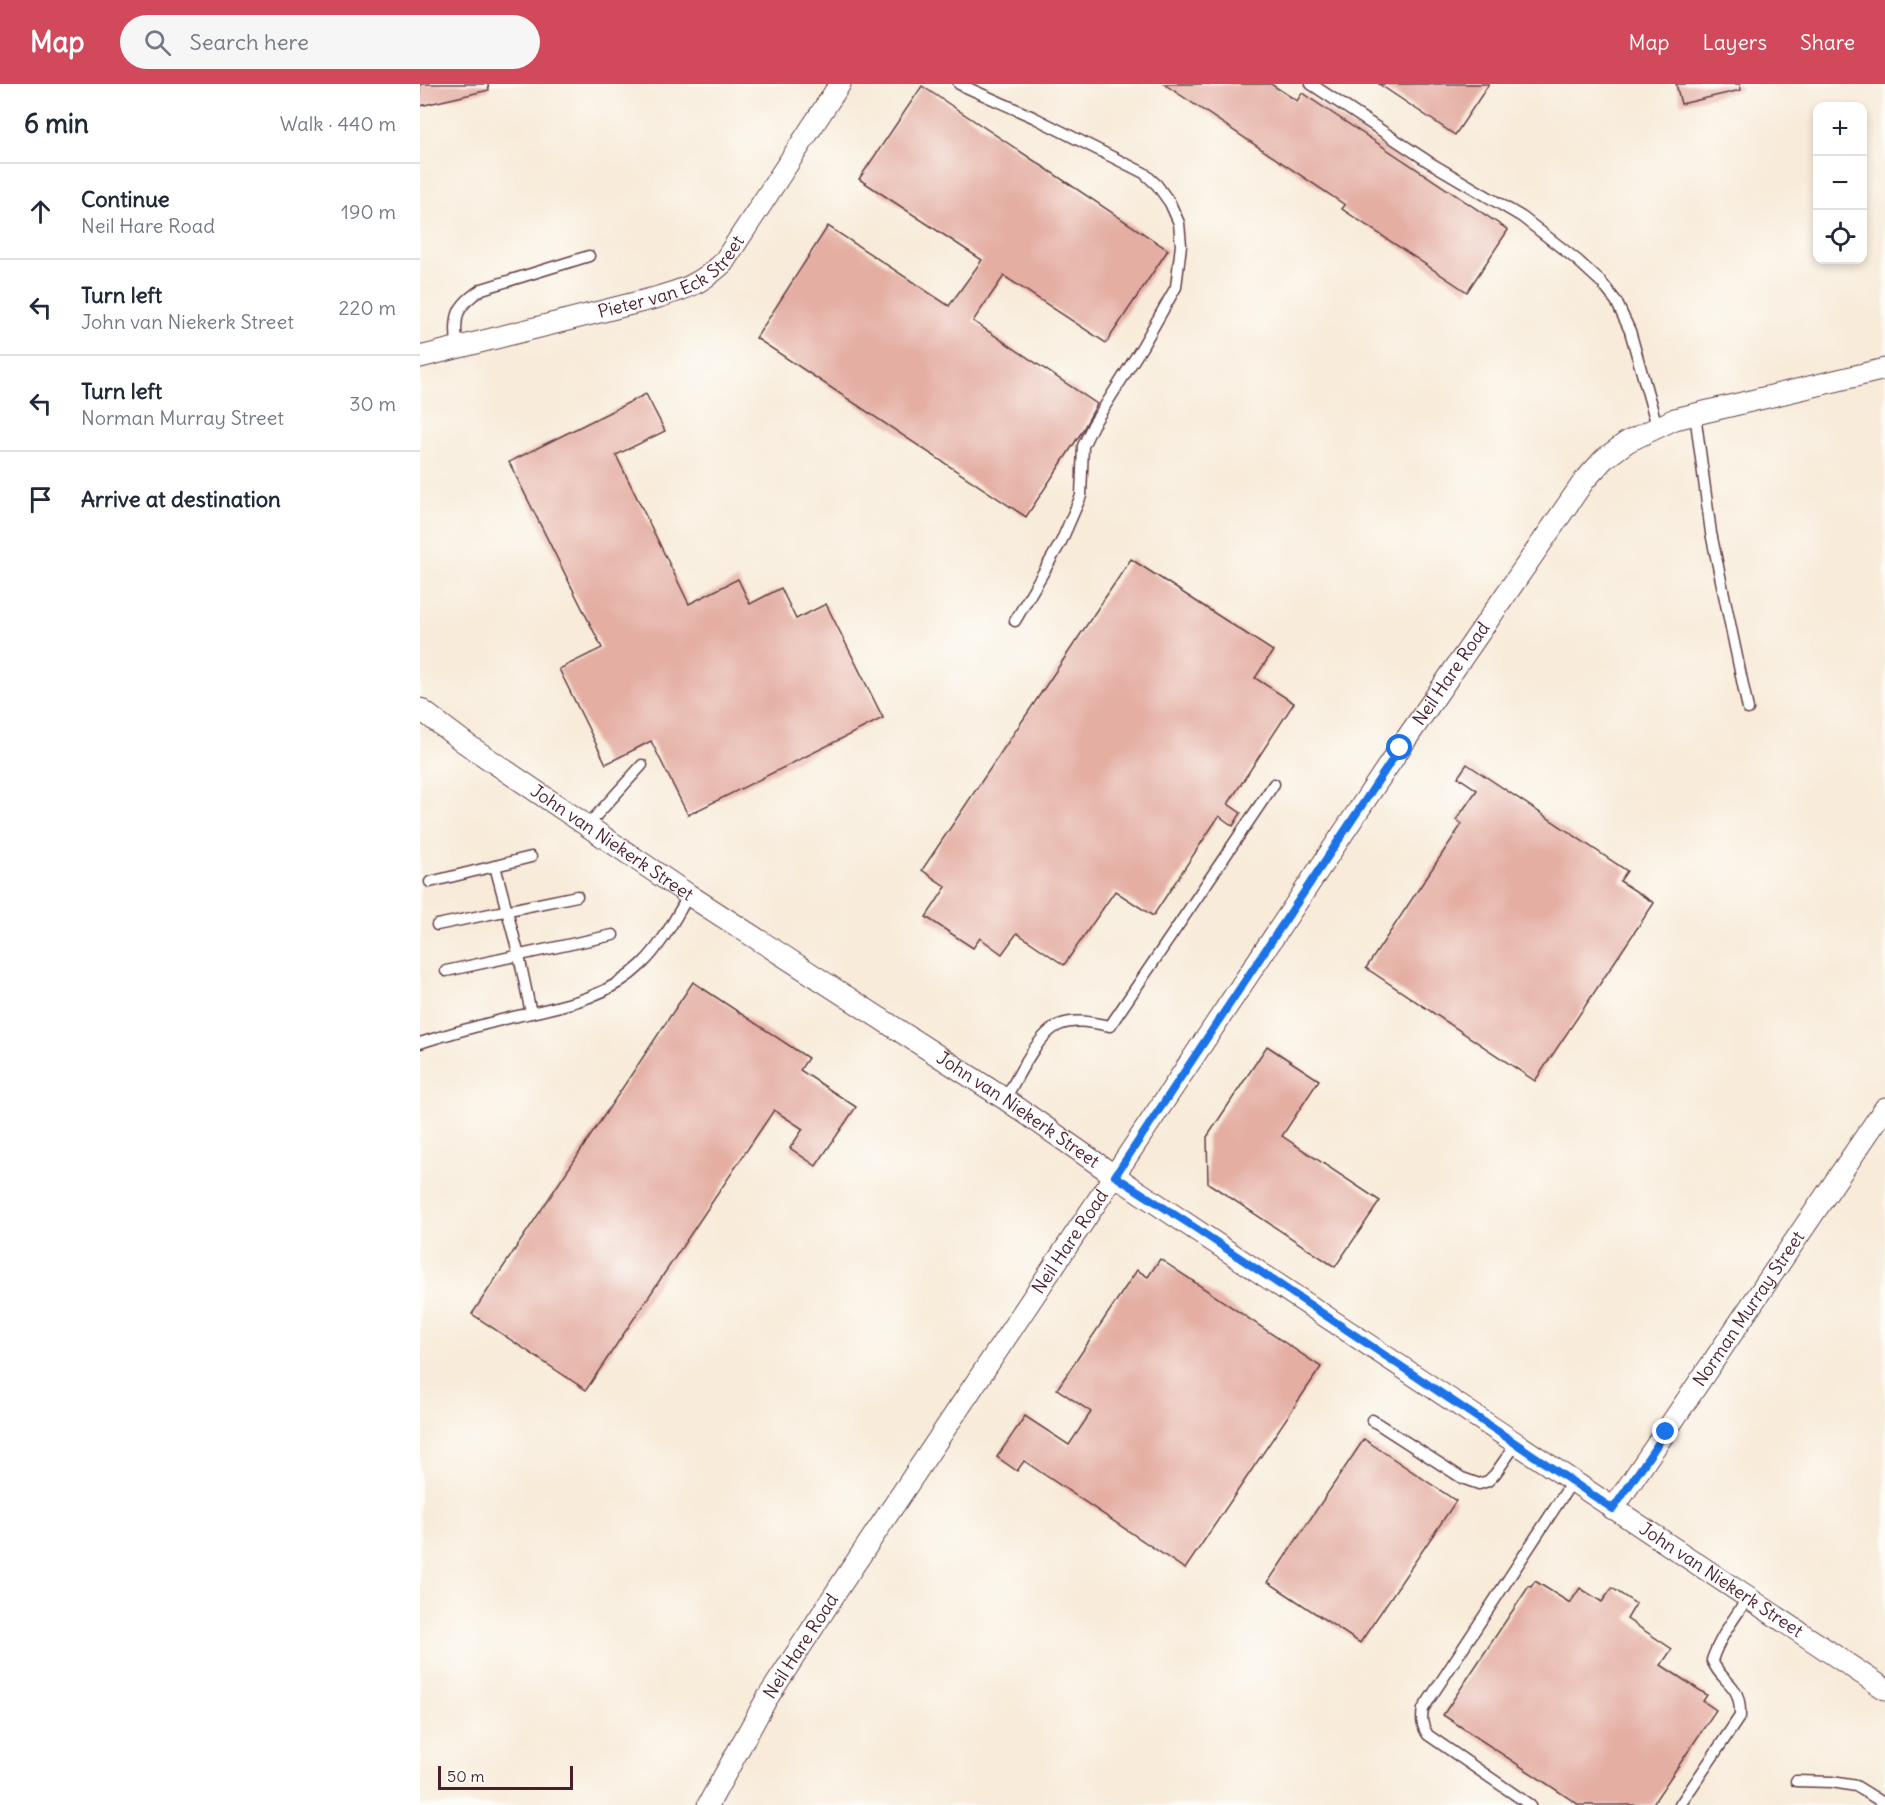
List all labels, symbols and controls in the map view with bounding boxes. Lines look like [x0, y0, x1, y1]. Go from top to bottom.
search box [120, 15, 540, 69]
text: Map [30, 24, 84, 60]
icon: search [141, 26, 174, 59]
text: Search here [189, 28, 309, 56]
text: Map [1629, 29, 1669, 56]
text: Layers [1702, 29, 1767, 56]
text: Share [1800, 29, 1855, 56]
map controls [1813, 102, 1867, 264]
button: + [1813, 102, 1867, 156]
text: 6 min [24, 107, 89, 140]
text: Walk · 440 m [280, 111, 396, 136]
button: − [1813, 156, 1867, 210]
text: Continue [81, 185, 170, 213]
icon: ahead [24, 195, 57, 228]
text: 190 m [341, 199, 396, 224]
button: locate [1813, 210, 1867, 264]
text: Neil Hare Road [81, 213, 215, 238]
street label: Pieter van Eck Street [595, 231, 749, 323]
text: Turn left [81, 281, 162, 309]
icon: left [24, 291, 57, 324]
text: 220 m [339, 295, 396, 320]
text: John van Niekerk Street [81, 309, 294, 334]
text: Turn left [81, 377, 162, 405]
icon: left [24, 387, 57, 420]
text: 30 m [349, 391, 396, 416]
text: Norman Murray Street [81, 405, 284, 430]
icon: arrive [24, 483, 57, 516]
text: Arrive at destination [81, 485, 281, 513]
street label: Neil Hare Road [1407, 617, 1495, 730]
route start [1386, 734, 1412, 760]
street label: John van Niekerk Street [526, 779, 698, 906]
street label: John van Niekerk Street [933, 1046, 1104, 1173]
street label: Neil Hare Road [1027, 1185, 1113, 1298]
street label: Norman Murray Street [1688, 1226, 1809, 1391]
route end [1652, 1418, 1678, 1444]
street label: John van Niekerk Street [1635, 1517, 1808, 1642]
street label: Neil Hare Road [758, 1589, 843, 1703]
scale bar [438, 1763, 573, 1790]
text: 50 m [447, 1766, 485, 1786]

